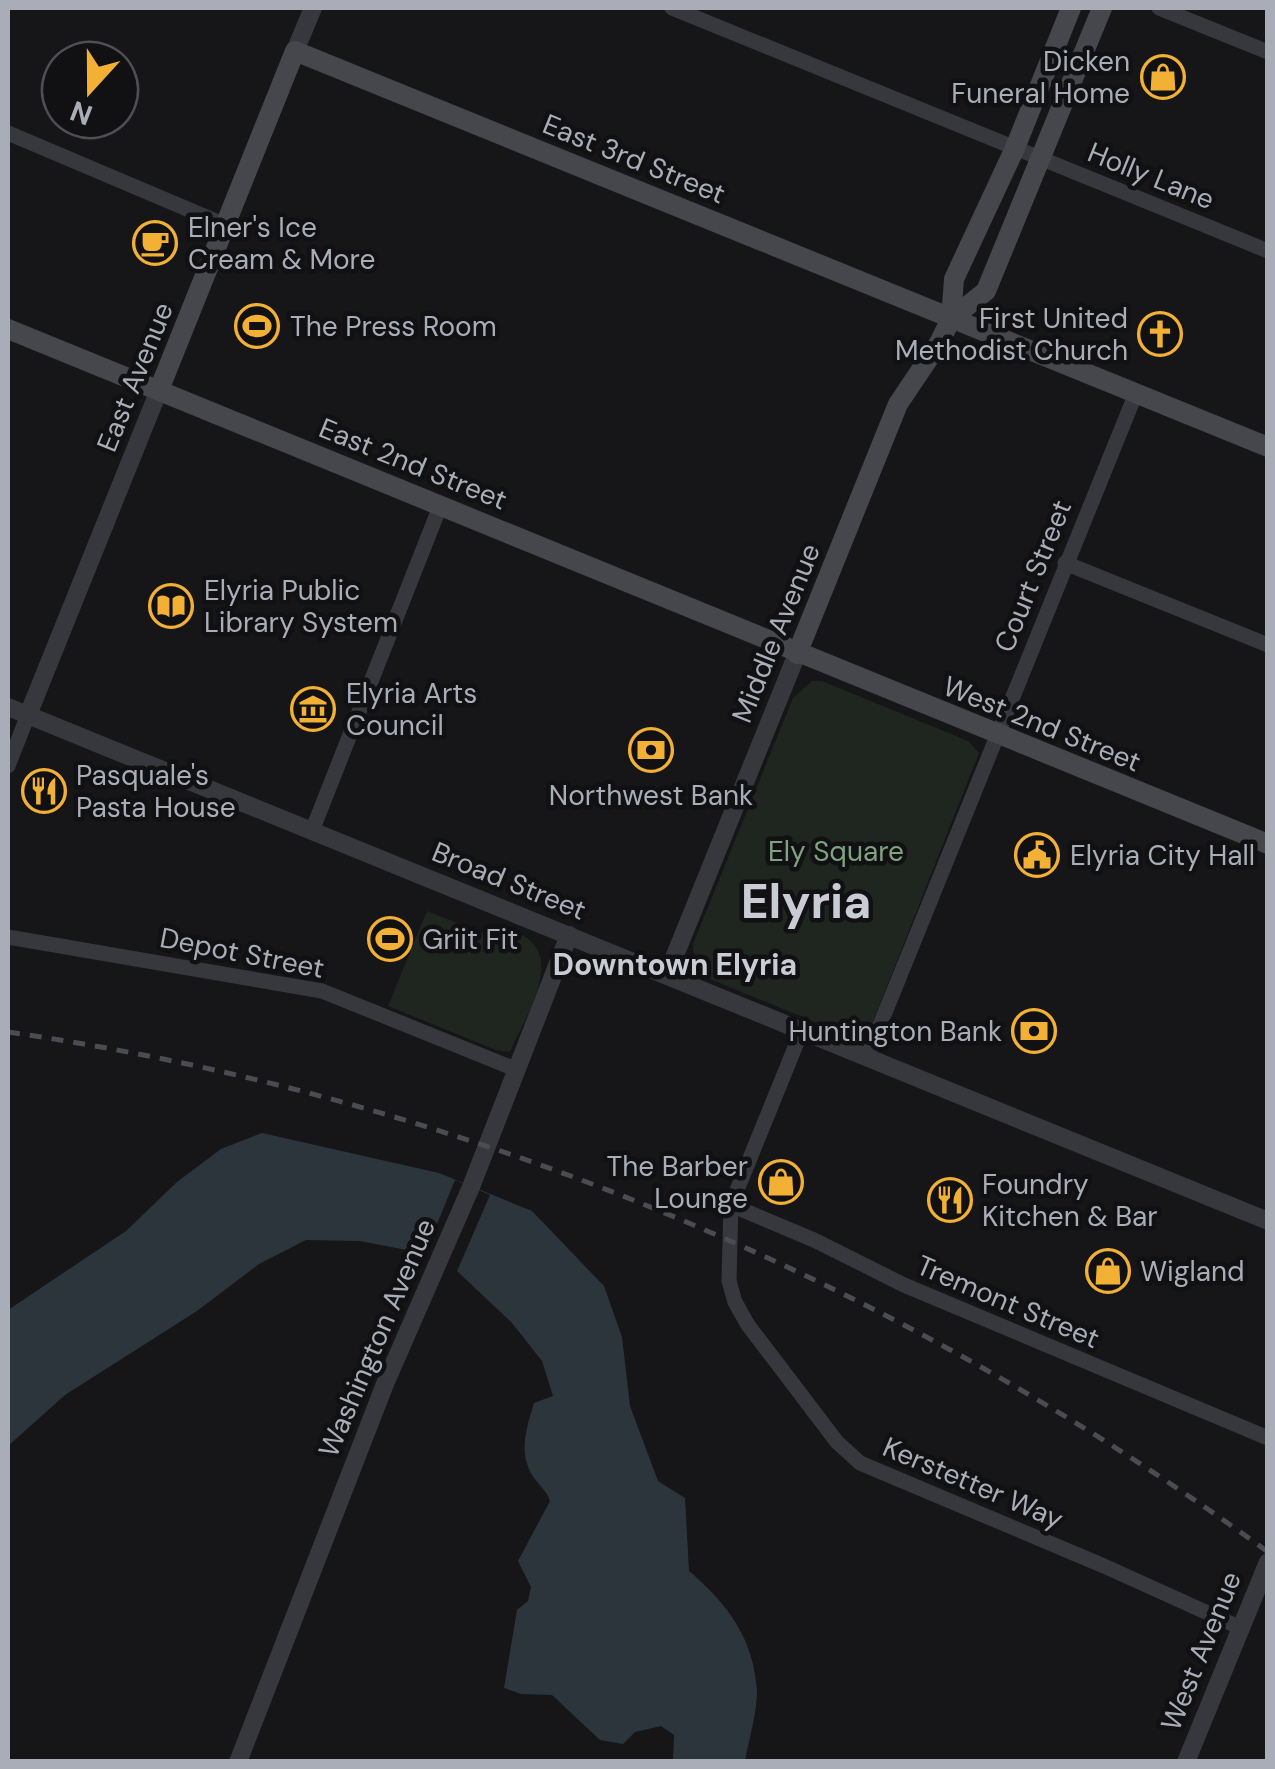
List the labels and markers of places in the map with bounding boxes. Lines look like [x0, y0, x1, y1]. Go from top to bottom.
place label: Dicken Funeral Home [951, 43, 1130, 112]
shop icon: Dicken Funeral Home [1140, 54, 1186, 100]
place label: Elner's Ice Cream & More [188, 209, 375, 278]
cafe icon: Elner's Ice Cream & More [132, 220, 178, 266]
place label: First United Methodist Church [895, 300, 1128, 369]
sports icon: The Press Room [234, 303, 280, 349]
place label: The Press Room [290, 308, 497, 345]
church icon: First United Methodist Church [1137, 311, 1183, 357]
place label: Elyria Public Library System [204, 572, 398, 641]
library icon: Elyria Public Library System [148, 583, 194, 629]
place label: Elyria Arts Council [346, 675, 477, 744]
museum icon: Elyria Arts Council [290, 686, 336, 732]
bank icon: Northwest Bank [628, 727, 674, 773]
place label: Pasquale's Pasta House [76, 757, 236, 826]
restaurant icon: Pasquale's Pasta House [21, 768, 67, 814]
place label: Northwest Bank [549, 777, 753, 814]
public building icon: Elyria City Hall [1014, 832, 1060, 878]
place label: Elyria City Hall [1070, 837, 1255, 874]
sports icon: Griit Fit [367, 916, 413, 962]
place label: Griit Fit [422, 921, 518, 958]
bank icon: Huntington Bank [1011, 1008, 1057, 1054]
place label: Huntington Bank [788, 1013, 1002, 1050]
place label: The Barber Lounge [607, 1148, 748, 1217]
shop icon: The Barber Lounge [758, 1159, 804, 1205]
place label: Foundry Kitchen & Bar [982, 1166, 1158, 1235]
restaurant icon: Foundry Kitchen & Bar [927, 1177, 973, 1223]
shop icon: Wigland [1085, 1248, 1131, 1294]
place label: Wigland [1140, 1253, 1245, 1290]

